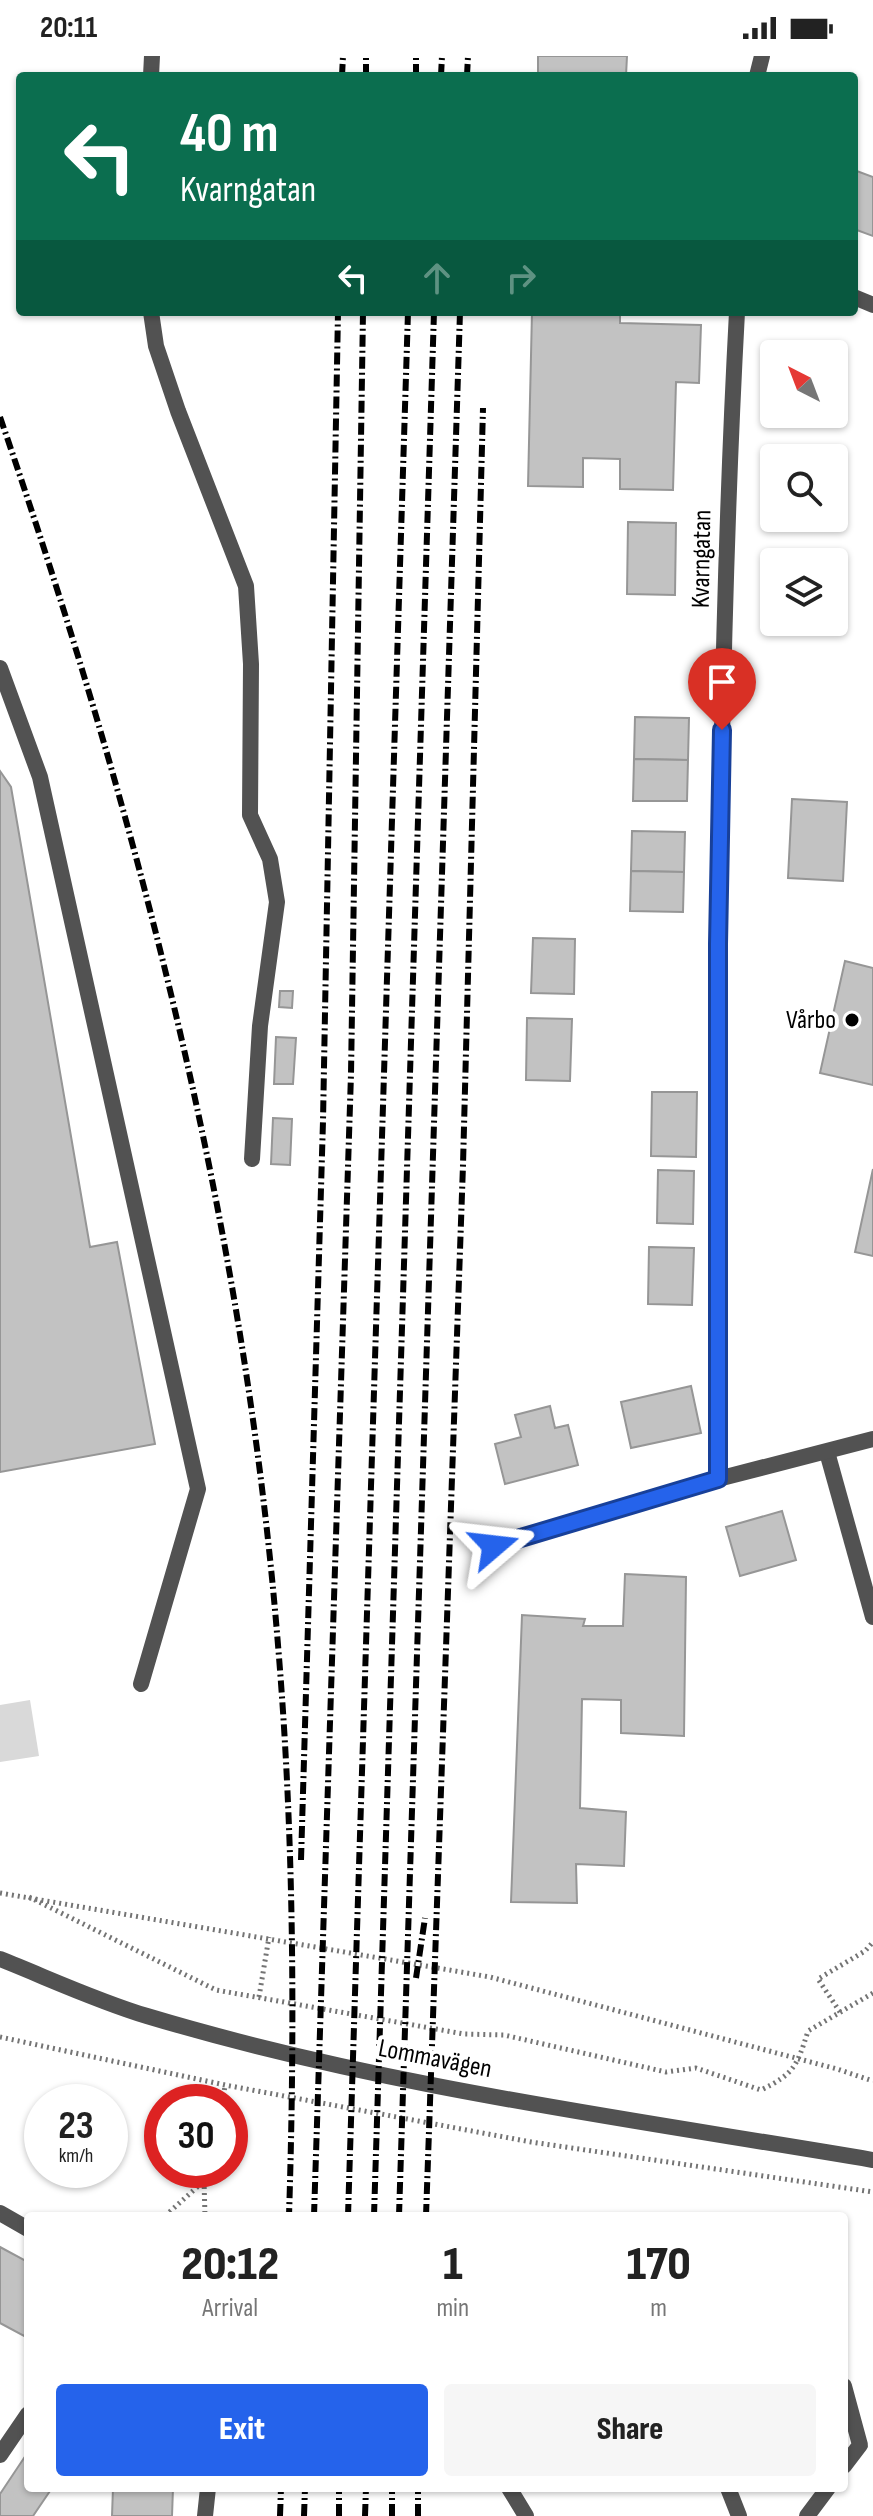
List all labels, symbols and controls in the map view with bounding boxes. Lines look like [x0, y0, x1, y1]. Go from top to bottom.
text: 20:11 [40, 10, 97, 46]
text: 40 m [180, 101, 279, 168]
icon: left [48, 104, 152, 208]
text: Kvarngatan [180, 169, 316, 212]
icon: left [331, 256, 375, 300]
icon: ahead [415, 256, 459, 300]
icon: right [499, 256, 543, 300]
north arrow [760, 340, 848, 428]
map controls [760, 340, 848, 636]
button: search [760, 444, 848, 532]
street label: Kvarngatan [686, 510, 718, 608]
button: layers [760, 548, 848, 636]
pin [688, 648, 756, 730]
icon: arrive [700, 660, 744, 704]
place label: Vårbo [786, 1005, 836, 1036]
marker: Vårbo [843, 1011, 861, 1029]
position arrow [452, 1504, 536, 1588]
street label: Lommavägen [376, 2033, 494, 2085]
speed limit sign: 30 [144, 2084, 248, 2188]
text: 23 [58, 2102, 94, 2150]
text: km/h [59, 2144, 93, 2168]
text: 20:12 [181, 2236, 279, 2293]
text: 1 [443, 2236, 463, 2293]
text: 170 [626, 2236, 691, 2293]
text: Arrival [202, 2293, 258, 2324]
text: min [436, 2293, 469, 2324]
text: m [650, 2293, 667, 2324]
button: Exit [56, 2384, 428, 2476]
button: Share [444, 2384, 816, 2476]

